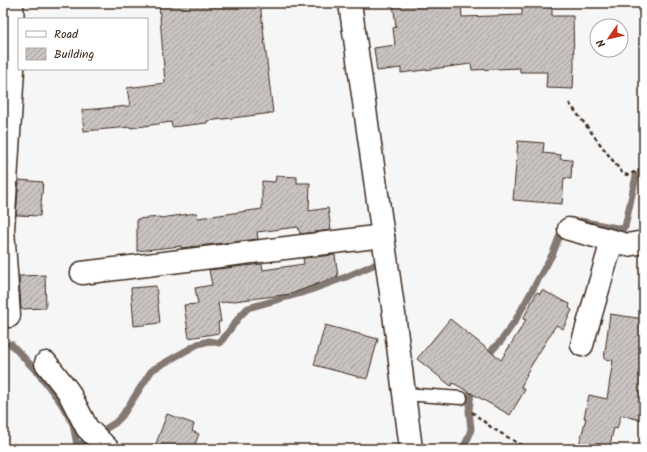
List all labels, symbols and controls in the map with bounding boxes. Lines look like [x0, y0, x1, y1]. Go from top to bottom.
legend [18, 18, 148, 70]
north arrow [589, 18, 629, 58]
text: Road [54, 25, 79, 44]
text: N [592, 35, 611, 51]
text: Building [54, 45, 94, 64]

